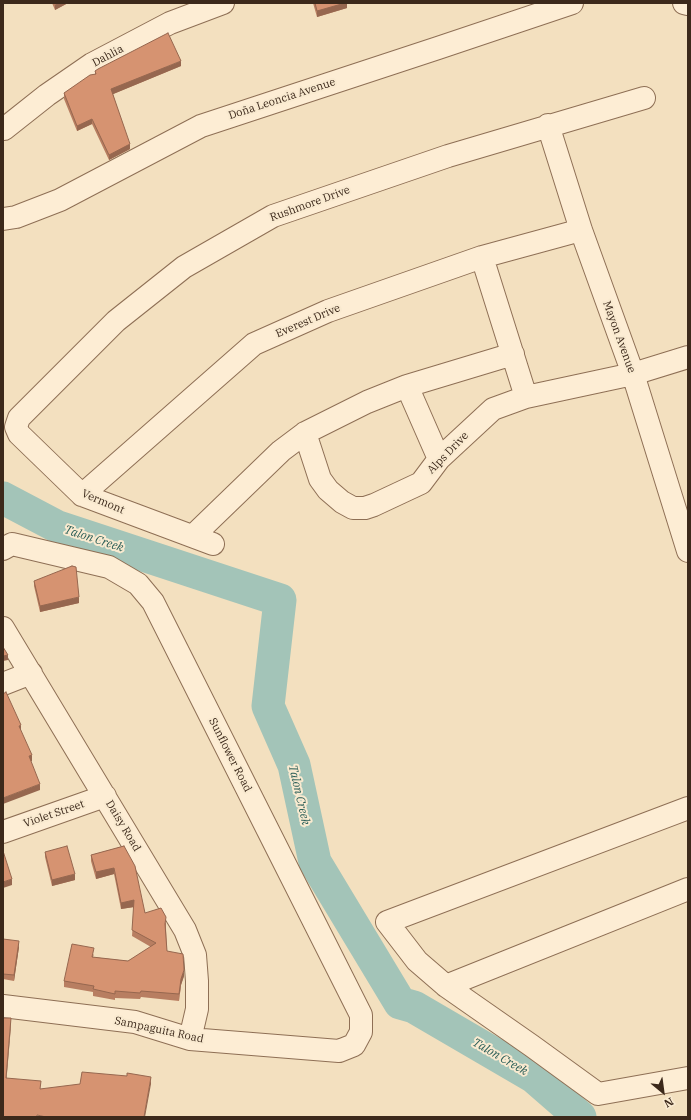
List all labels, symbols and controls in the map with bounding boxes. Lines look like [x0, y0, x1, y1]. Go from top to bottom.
street label: Dahlia [90, 42, 126, 70]
street label: Doña Leoncia Avenue [227, 75, 337, 123]
street label: Rushmore Drive [268, 183, 352, 225]
street label: Mayon Avenue [600, 299, 638, 375]
street label: Everest Drive [274, 301, 342, 341]
street label: Alps Drive [425, 429, 471, 477]
street label: Vermont [80, 487, 126, 517]
water label: Talon Creek [63, 523, 125, 555]
street label: Sunflower Road [206, 716, 254, 794]
water label: Talon Creek [285, 764, 313, 826]
street label: Violet Street [22, 797, 86, 831]
street label: Daisy Road [103, 798, 143, 854]
street label: Sampaguita Road [113, 1014, 205, 1046]
water label: Talon Creek [470, 1035, 530, 1079]
north arrow [643, 1072, 683, 1112]
text: N [662, 1094, 676, 1111]

